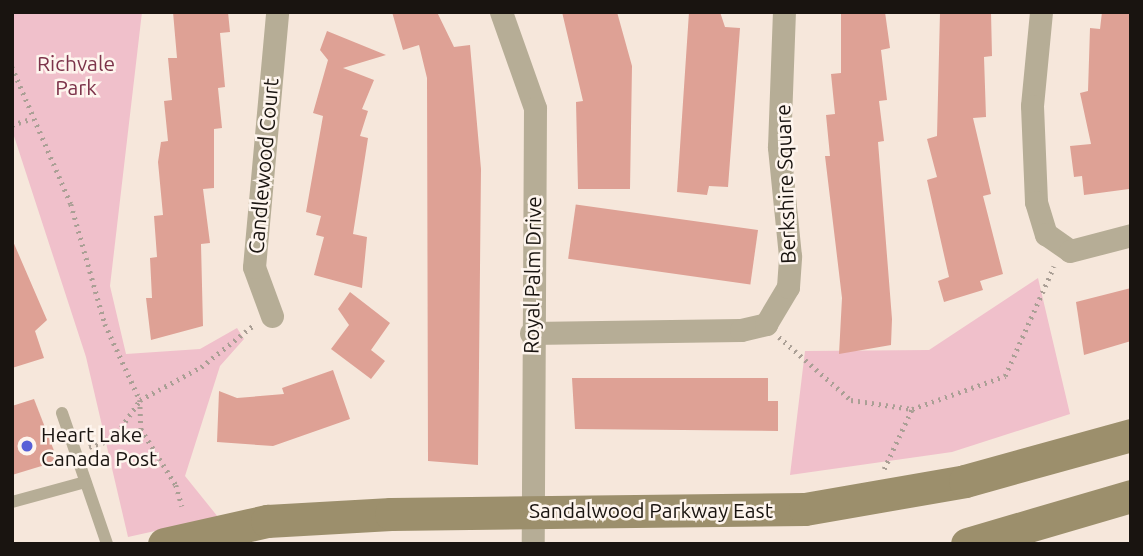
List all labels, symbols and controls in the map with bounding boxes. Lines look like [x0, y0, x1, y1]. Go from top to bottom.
park label: Richvale Park [37, 50, 115, 100]
street label: Candlewood Court [243, 77, 283, 255]
street label: Berkshire Square [770, 104, 800, 264]
street label: Royal Palm Drive [518, 196, 546, 354]
place label: Heart Lake Canada Post [41, 421, 157, 471]
marker: Heart Lake Canada Post [19, 438, 35, 454]
street label: Sandalwood Parkway East [529, 497, 773, 523]

